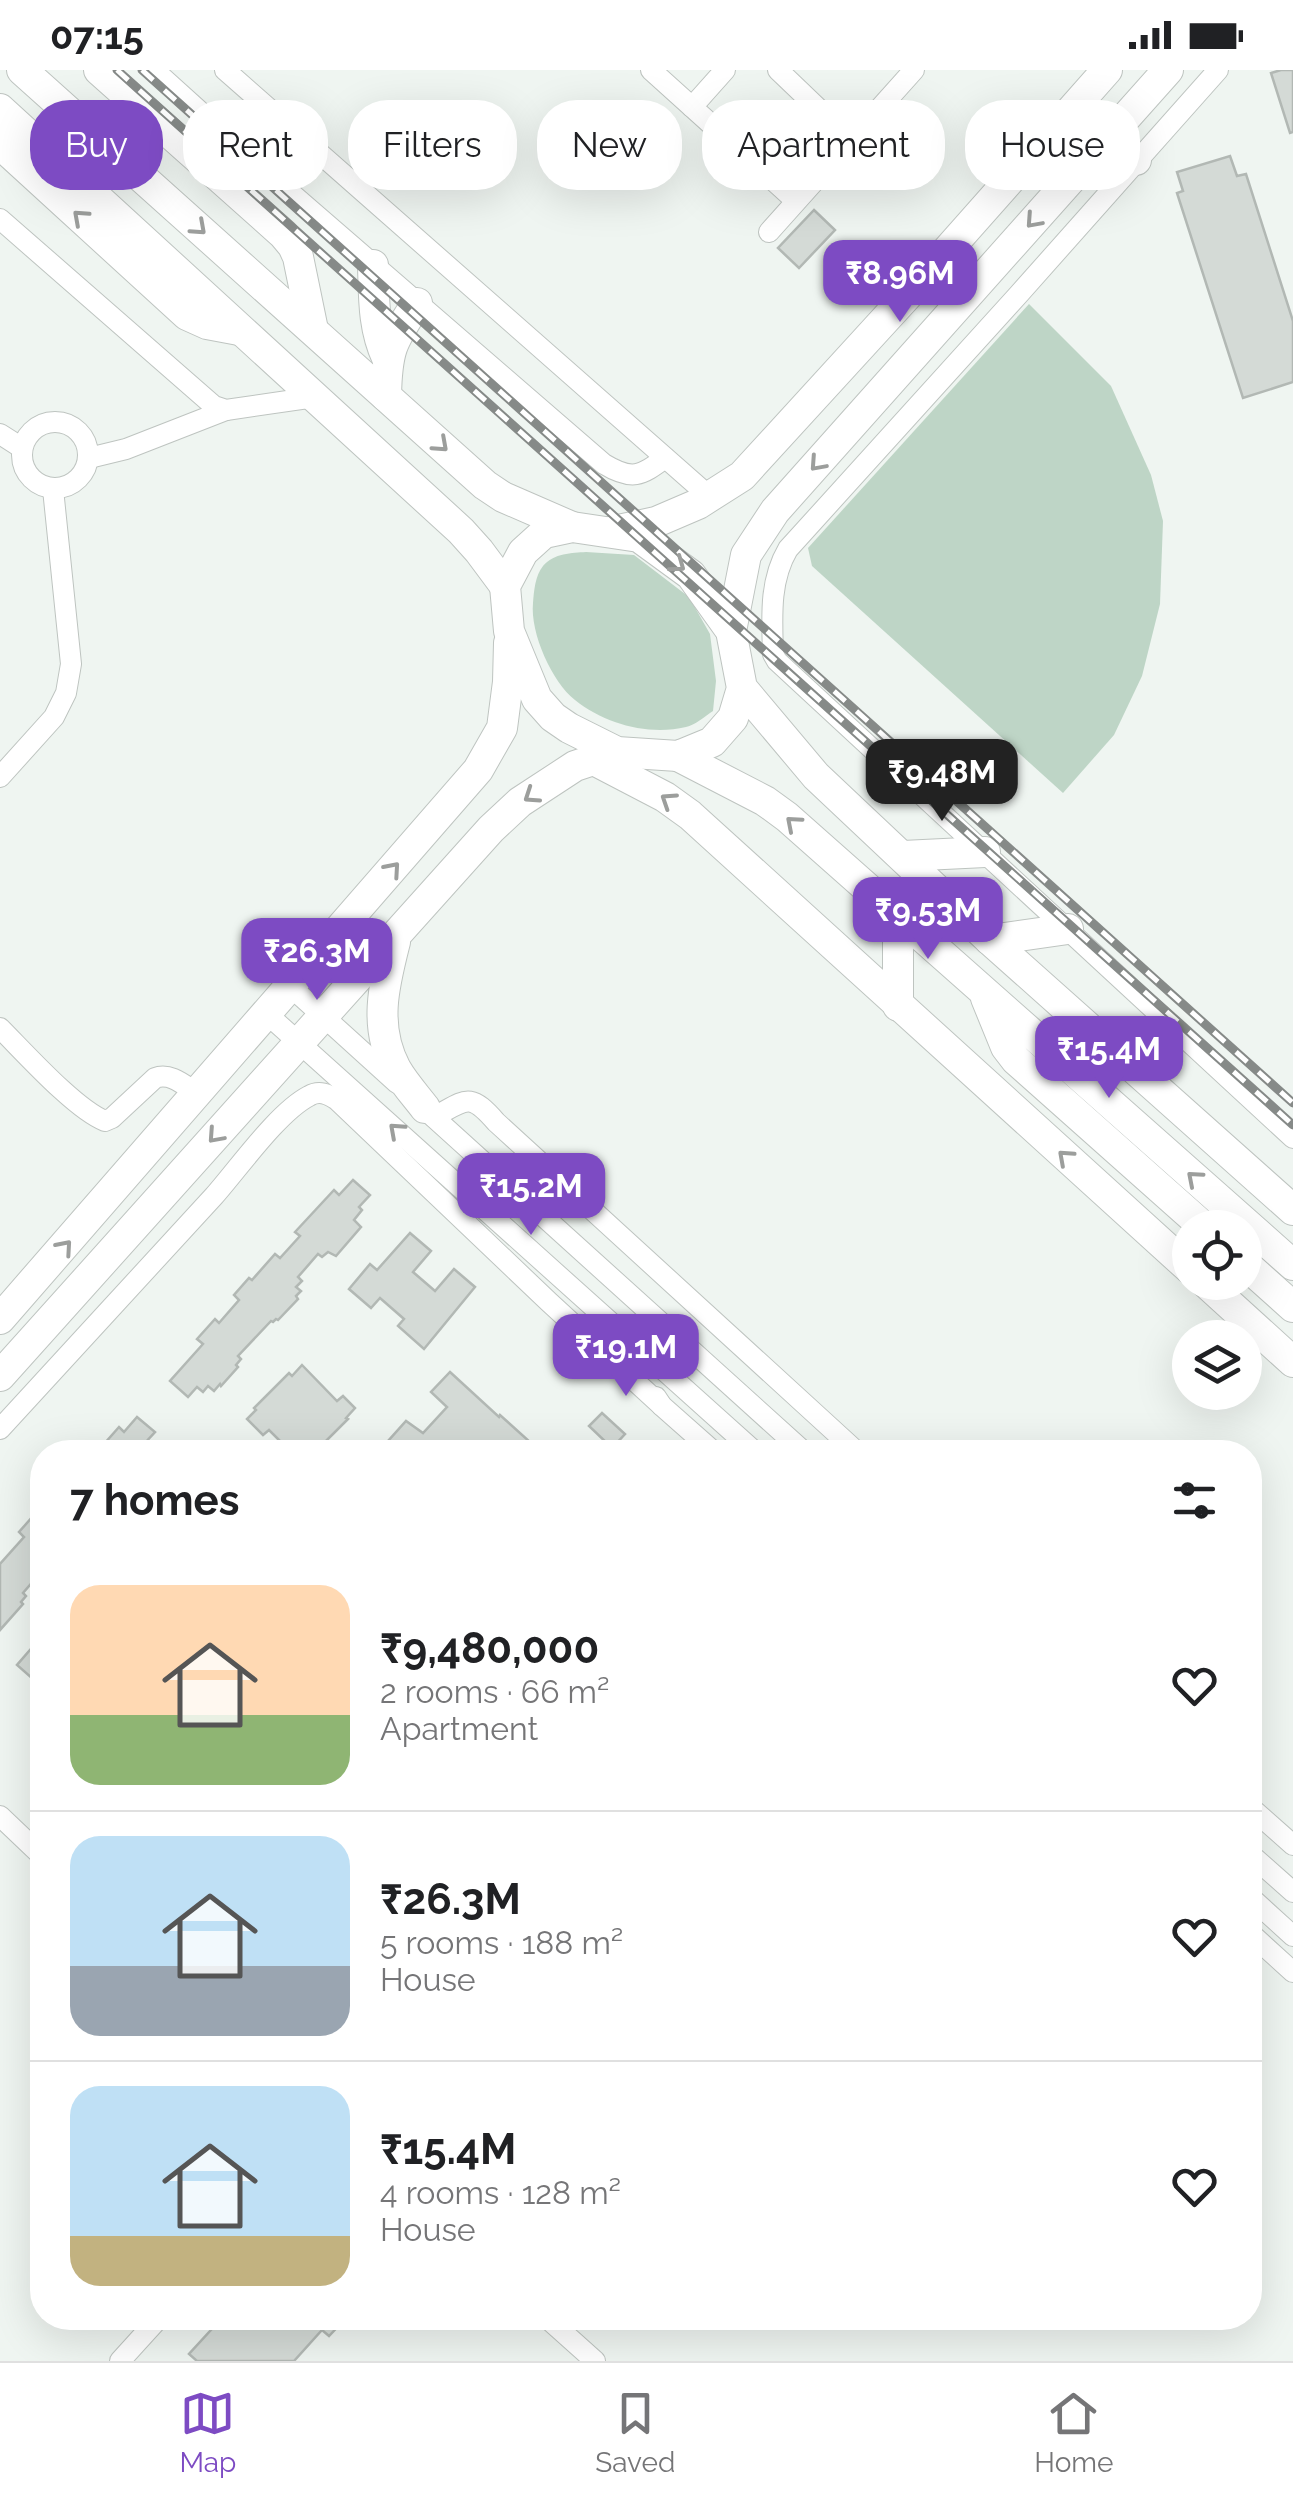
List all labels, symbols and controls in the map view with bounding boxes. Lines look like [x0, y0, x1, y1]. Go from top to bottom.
text: 07:15 [50, 13, 144, 58]
chip: Buy [30, 100, 163, 190]
chip: Rent [183, 100, 328, 190]
chip: Filters [348, 100, 517, 190]
chip: New [537, 100, 682, 190]
chip: Apartment [702, 100, 945, 190]
chip: House [965, 100, 1140, 190]
one-way arrow [1027, 209, 1045, 228]
one-way arrow [73, 211, 92, 229]
one-way arrow [187, 217, 206, 235]
pin: ₹8.96M [819, 240, 981, 325]
text: ₹8.96M [845, 254, 955, 291]
one-way arrow [429, 434, 448, 452]
one-way arrow [811, 452, 829, 471]
one-way arrow [667, 554, 685, 571]
pin: ₹9.48M [861, 739, 1023, 824]
text: ₹9.48M [888, 753, 996, 790]
one-way arrow [523, 783, 541, 802]
one-way arrow [660, 793, 678, 812]
one-way arrow [786, 817, 805, 835]
one-way arrow [381, 862, 399, 881]
pin: ₹9.53M [847, 877, 1009, 962]
text: ₹9.53M [875, 891, 981, 928]
pin: ₹26.3M [236, 918, 398, 1003]
text: ₹26.3M [263, 932, 371, 969]
pin: ₹15.4M [1028, 1016, 1190, 1101]
text: ₹15.4M [1057, 1030, 1161, 1067]
one-way arrow [209, 1124, 227, 1143]
one-way arrow [389, 1124, 408, 1142]
one-way arrow [1058, 1151, 1077, 1169]
pin: ₹15.2M [450, 1153, 612, 1238]
text: ₹15.2M [479, 1167, 583, 1204]
one-way arrow [1187, 1171, 1205, 1189]
map controls [1172, 1210, 1262, 1410]
button: locate [1172, 1210, 1262, 1300]
one-way arrow [53, 1240, 71, 1258]
pin: ₹19.1M [545, 1314, 707, 1399]
button: layers [1172, 1320, 1262, 1410]
text: ₹19.1M [575, 1328, 677, 1365]
icon: filters [1167, 1473, 1222, 1528]
text: 7 homes [70, 1476, 239, 1525]
text: ₹9,480,000 [380, 1624, 599, 1673]
icon: home [150, 1625, 270, 1745]
icon: heart [1167, 1658, 1222, 1713]
text: 2 rooms · 66 m² [380, 1673, 609, 1710]
text: Apartment [380, 1710, 538, 1747]
text: ₹26.3M [380, 1875, 521, 1924]
icon: home [150, 1876, 270, 1996]
icon: heart [1167, 1909, 1222, 1964]
text: 5 rooms · 188 m² [380, 1924, 623, 1961]
text: House [380, 1961, 476, 1998]
text: ₹15.4M [380, 2125, 516, 2174]
icon: home [150, 2126, 270, 2246]
icon: heart [1167, 2159, 1222, 2214]
text: 4 rooms · 128 m² [380, 2174, 621, 2211]
text: House [380, 2211, 476, 2248]
tab: Map [179, 2386, 236, 2479]
tab: Saved [595, 2386, 675, 2479]
tab: Home [1034, 2386, 1114, 2479]

